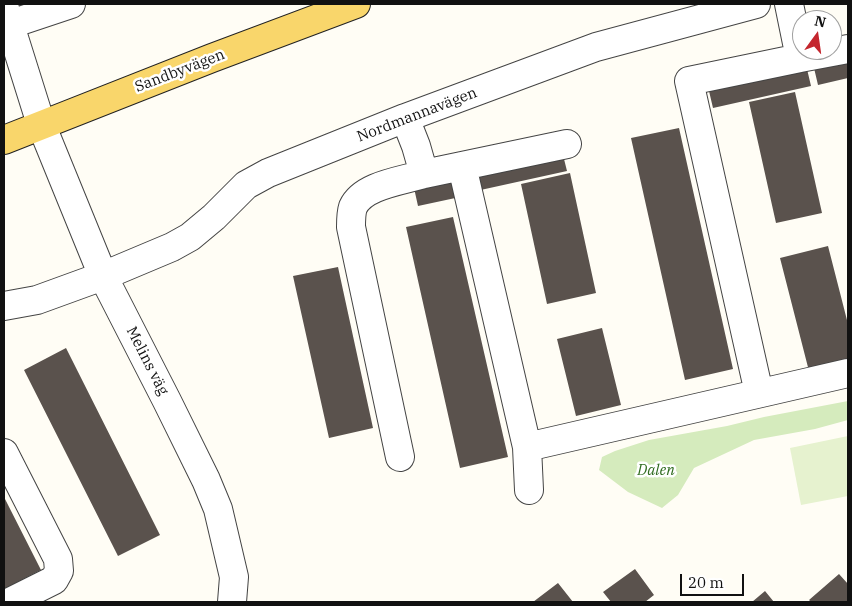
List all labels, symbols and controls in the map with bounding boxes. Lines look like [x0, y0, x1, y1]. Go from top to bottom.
north arrow [792, 10, 842, 60]
text: N [813, 11, 828, 31]
street label: Sandbyvägen [133, 46, 227, 96]
street label: Nordmannavägen [354, 84, 480, 146]
street label: Melins väg [122, 324, 172, 398]
park label: Dalen [637, 462, 675, 480]
scale bar [682, 564, 746, 596]
text: 20 m [688, 573, 724, 592]

